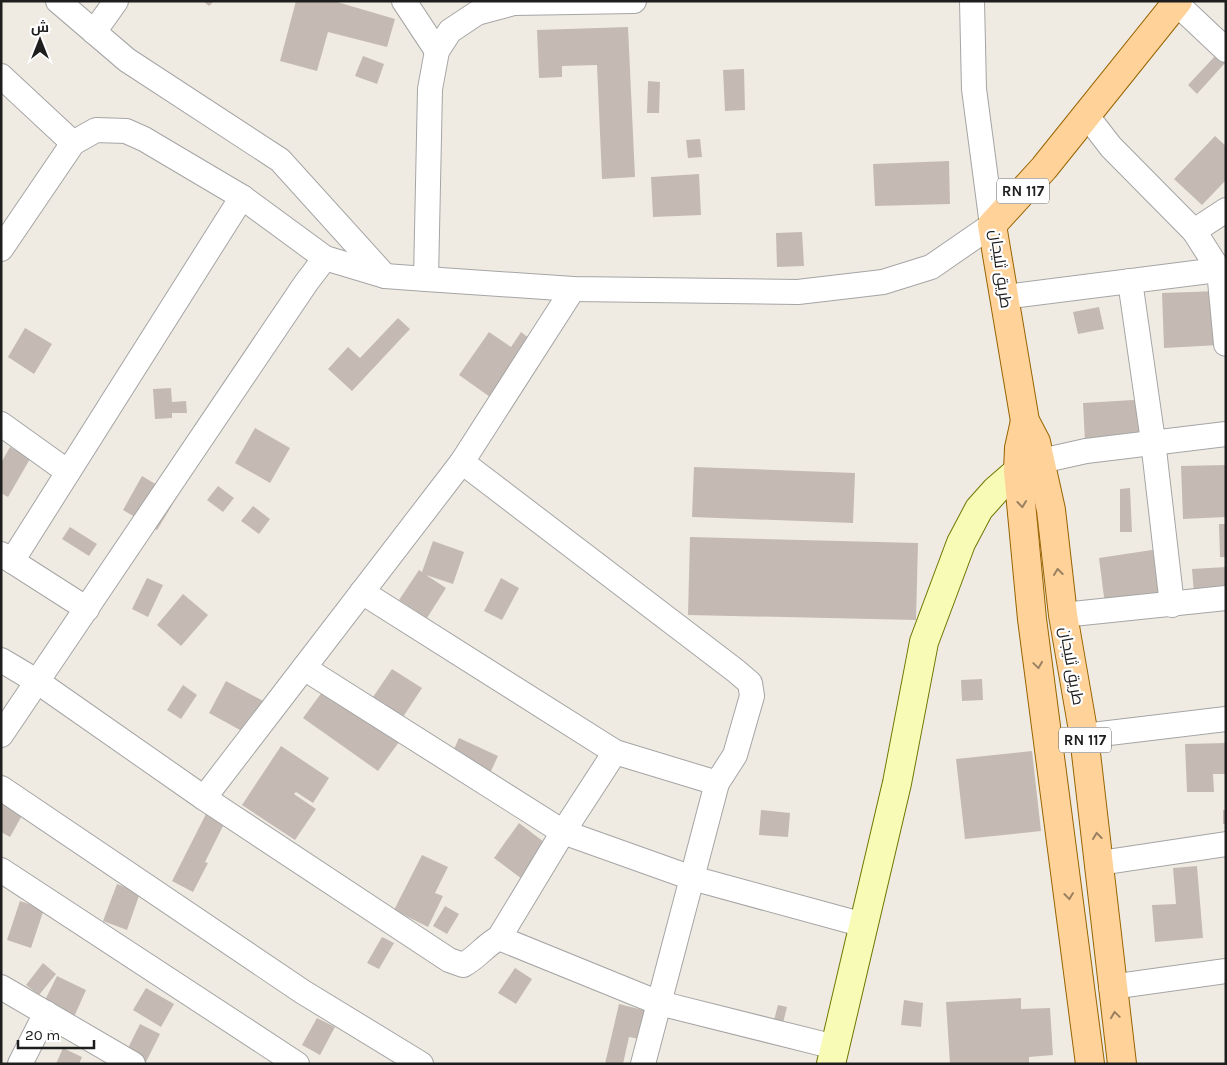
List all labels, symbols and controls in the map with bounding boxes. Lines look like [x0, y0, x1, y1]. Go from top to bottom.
north arrow [15, 15, 65, 65]
text: ش [31, 19, 49, 36]
road number: RN 117 [997, 178, 1049, 204]
street label: طريق ثليجان [985, 228, 1016, 310]
one-way arrow [1016, 500, 1027, 508]
one-way arrow [1053, 567, 1064, 575]
street label: طريق ثليجان [1055, 625, 1088, 707]
one-way arrow [1033, 661, 1043, 669]
road number: RN 117 [1059, 728, 1111, 752]
one-way arrow [1092, 832, 1103, 840]
one-way arrow [1063, 892, 1074, 900]
one-way arrow [1110, 1011, 1121, 1019]
scale bar [18, 1018, 94, 1050]
text: 20 m [25, 1026, 60, 1044]

